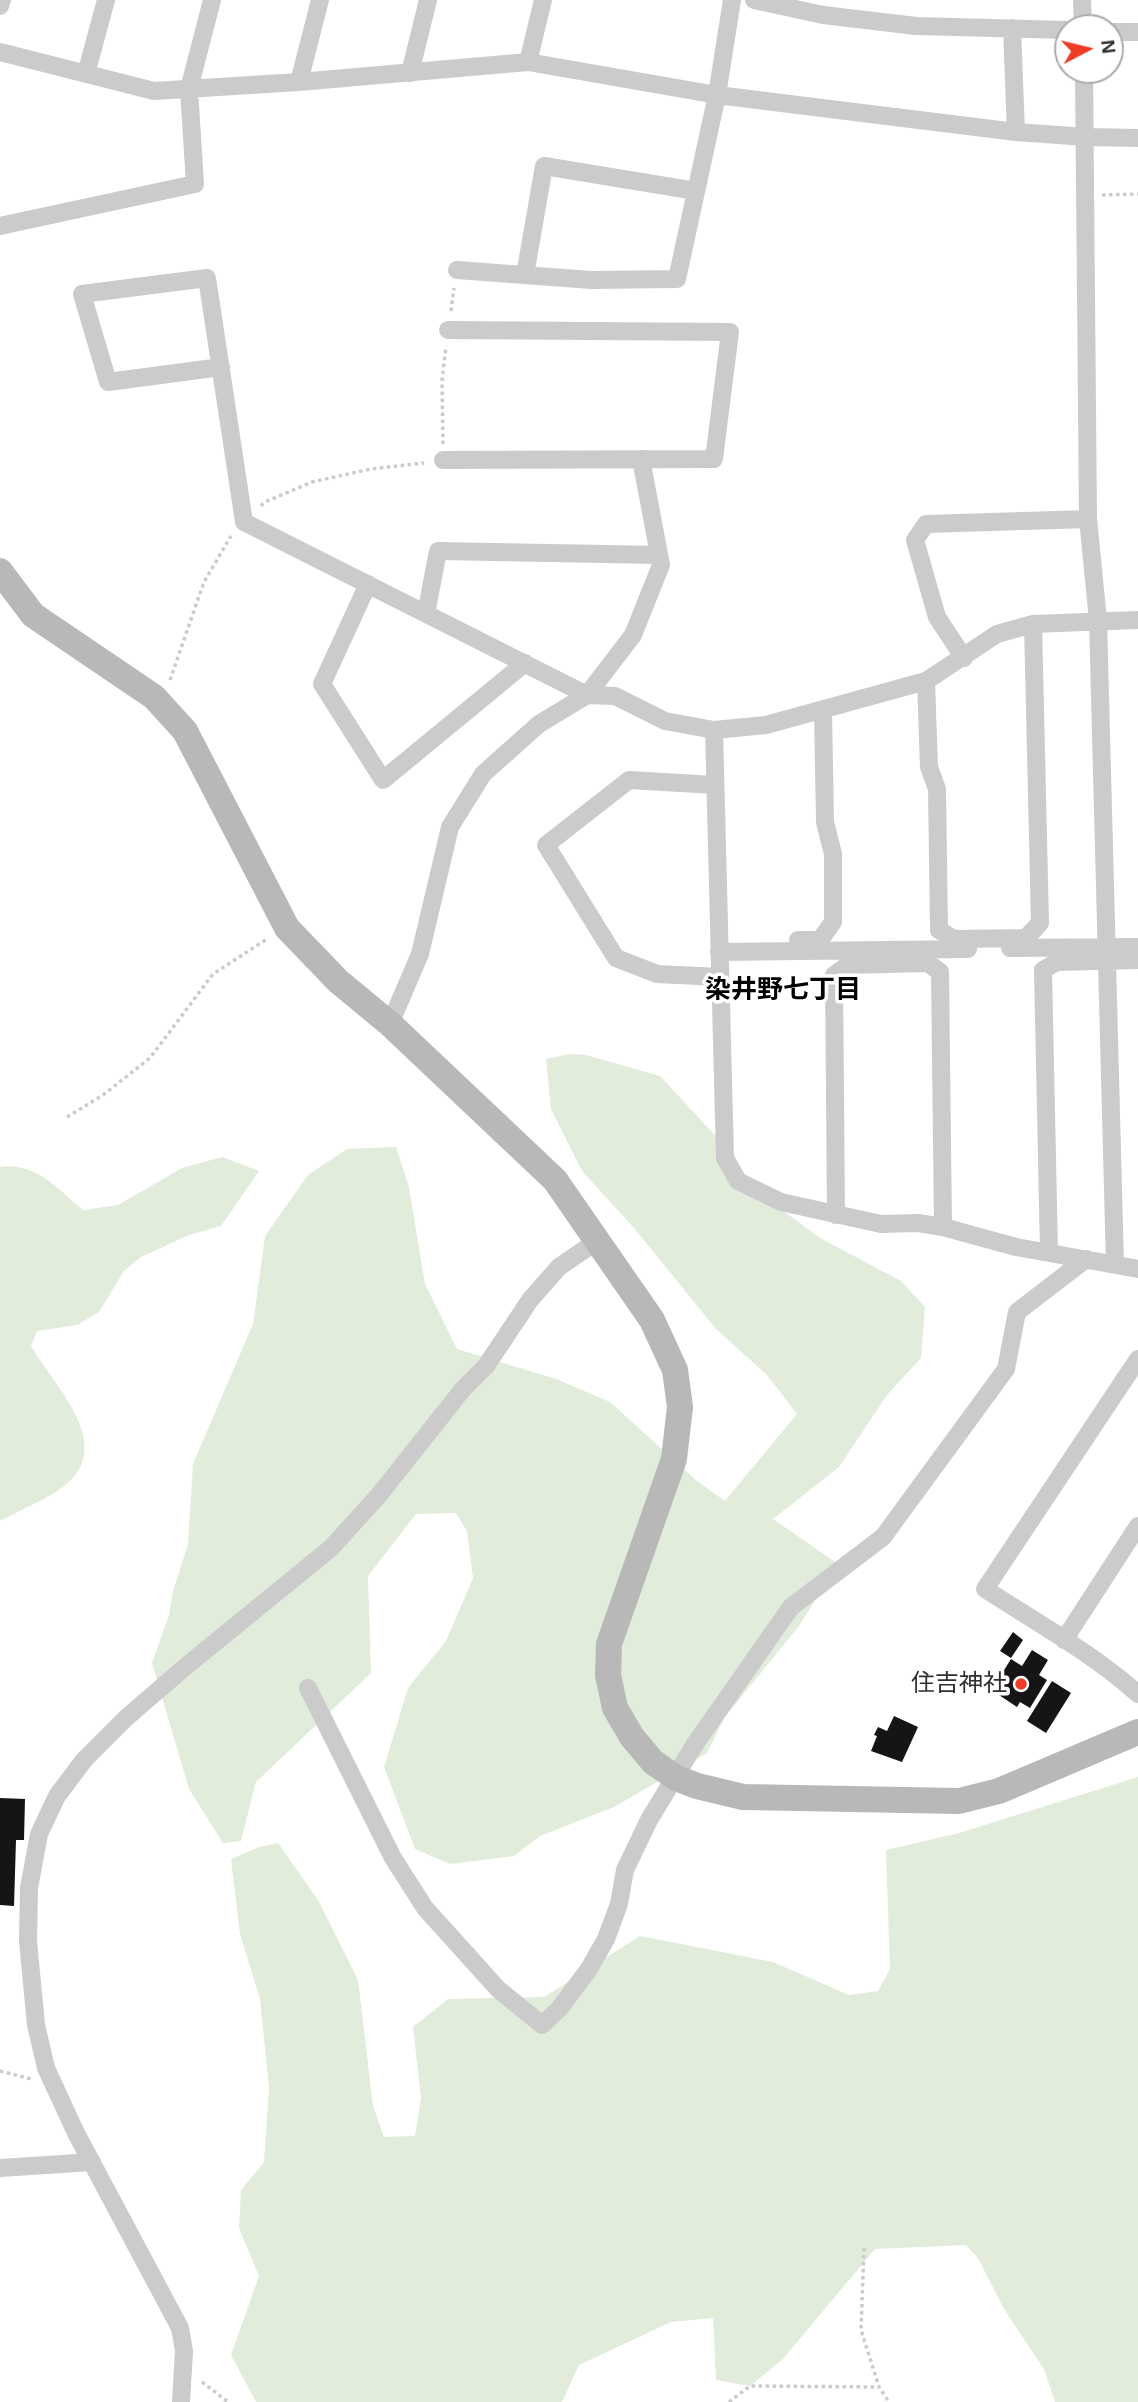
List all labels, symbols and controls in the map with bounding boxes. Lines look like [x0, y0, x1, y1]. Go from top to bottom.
north arrow [1054, 14, 1124, 84]
text: N [1097, 39, 1120, 55]
district label: 染井野七丁目 [705, 975, 861, 1007]
place label: 住吉神社 [911, 1670, 1007, 1698]
marker: 住吉神社 [1013, 1676, 1029, 1692]

